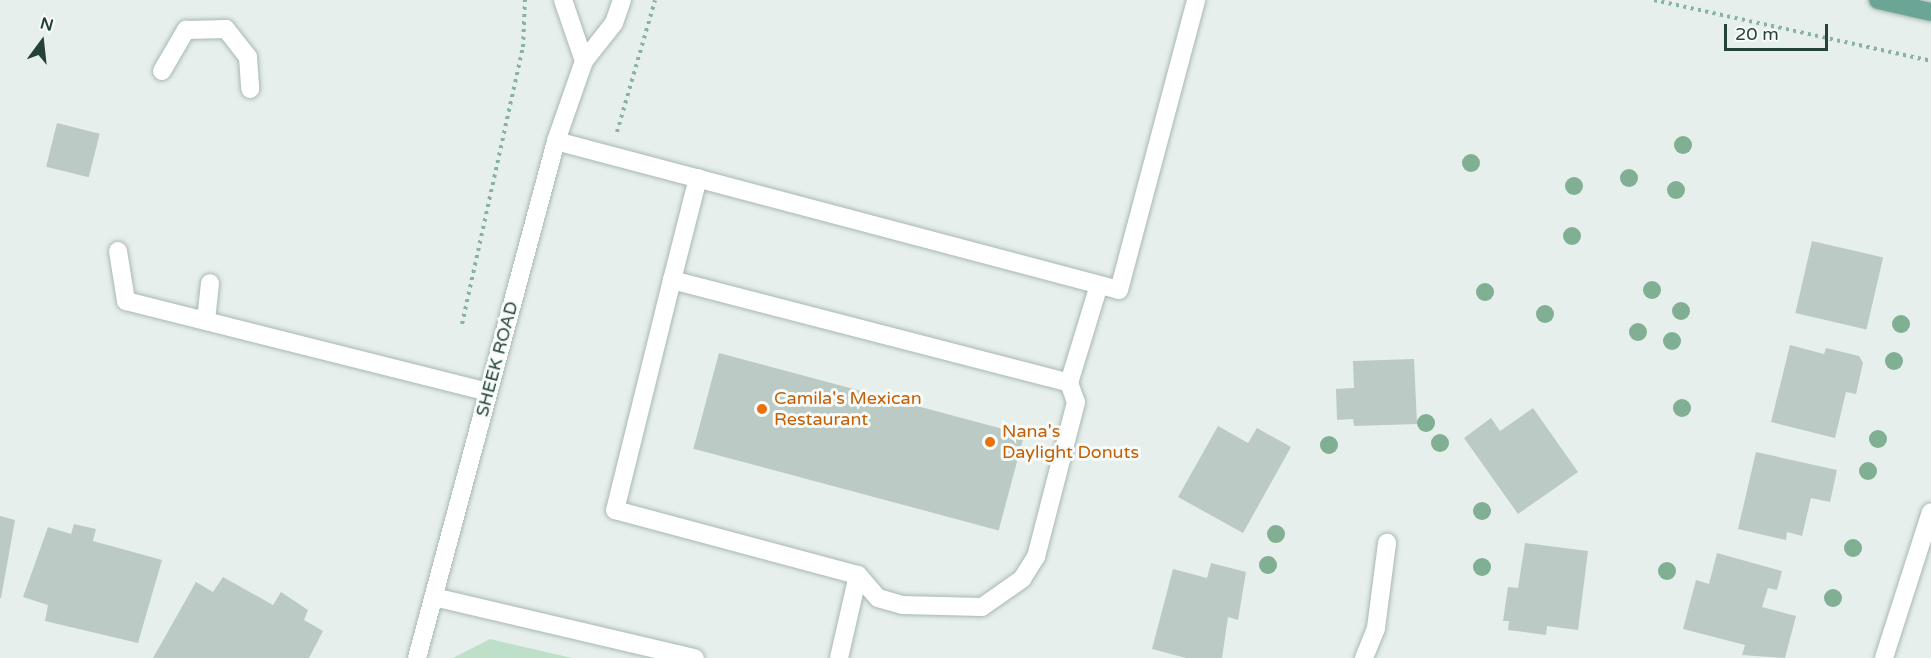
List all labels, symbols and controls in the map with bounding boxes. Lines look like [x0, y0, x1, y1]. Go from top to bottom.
north arrow [12, 12, 72, 72]
scale bar [1727, 12, 1830, 50]
text: N [38, 13, 55, 36]
text: 20 m [1735, 23, 1779, 45]
street label: SHEEK ROAD [471, 299, 523, 419]
place label: Camila's Mexican Restaurant [774, 388, 922, 430]
marker: Camila's Mexican Restaurant [755, 402, 769, 416]
place label: Nana's Daylight Donuts [1002, 421, 1139, 464]
marker: Nana's Daylight Donuts [983, 435, 997, 449]

